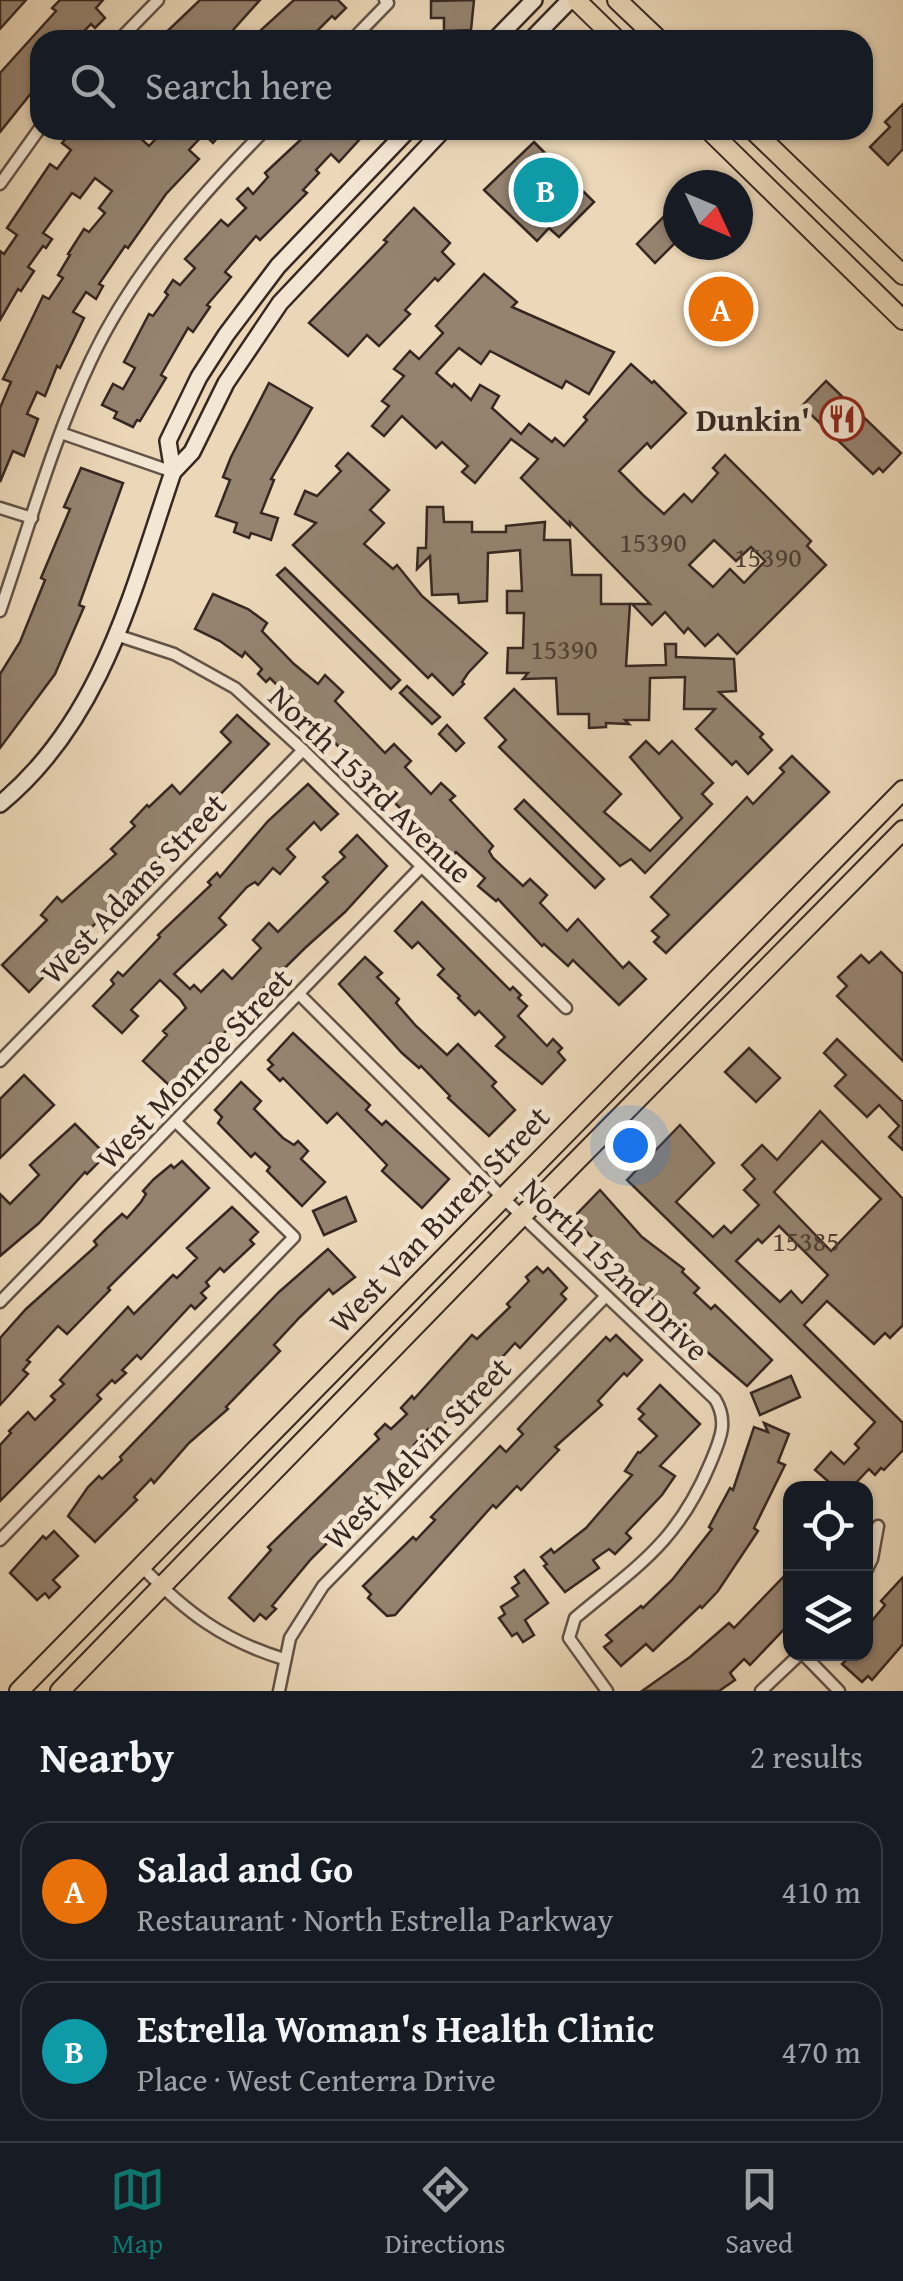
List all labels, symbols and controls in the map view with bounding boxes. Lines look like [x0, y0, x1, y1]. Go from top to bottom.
search box [30, 30, 873, 140]
text: Search here [145, 57, 333, 113]
icon: search [65, 58, 120, 113]
pin: B [514, 152, 578, 228]
north arrow [663, 170, 753, 260]
pin: A [688, 272, 754, 346]
place label: Dunkin' [696, 396, 810, 443]
restaurant icon: Dunkin' [819, 396, 865, 442]
house number: 15390 [619, 521, 687, 562]
house number: 15390 [734, 536, 802, 577]
house number: 15390 [530, 628, 598, 669]
street label: North 153rd Avenue [258, 674, 484, 894]
street label: West Adams Street [29, 782, 237, 994]
street label: West Monroe Street [85, 957, 303, 1179]
street label: West Van Buren Street [318, 1095, 560, 1343]
your location [605, 1120, 656, 1171]
street label: North 152nd Drive [510, 1166, 720, 1372]
house number: 15385 [772, 1220, 840, 1261]
street label: West Melvin Street [312, 1346, 522, 1560]
map controls [783, 1481, 873, 1661]
button: locate [783, 1481, 873, 1571]
button: layers [783, 1571, 873, 1661]
text: Nearby [40, 1726, 174, 1787]
text: 2 results [750, 1733, 863, 1780]
text: Salad and Go [137, 1840, 353, 1896]
text: A [64, 1868, 85, 1915]
text: 410 m [782, 1868, 861, 1915]
text: Restaurant · North Estrella Parkway [137, 1896, 613, 1943]
text: Estrella Woman's Health Clinic [137, 2000, 654, 2056]
text: B [65, 2028, 84, 2075]
text: 470 m [782, 2028, 861, 2075]
text: Place · West Centerra Drive [137, 2056, 496, 2103]
tab: Map [110, 2162, 165, 2263]
tab: Directions [385, 2162, 505, 2263]
tab: Saved [725, 2162, 793, 2263]

